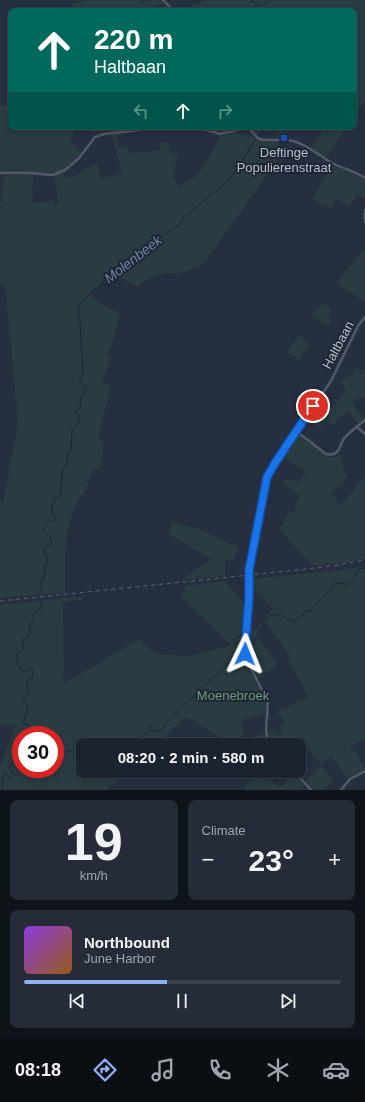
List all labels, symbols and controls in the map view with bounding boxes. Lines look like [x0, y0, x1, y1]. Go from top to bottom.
icon: ahead [28, 24, 80, 76]
text: 220 m [94, 24, 173, 55]
text: Haltbaan [94, 57, 166, 77]
icon: left [130, 100, 152, 122]
icon: ahead [172, 100, 194, 122]
icon: right [214, 100, 236, 122]
marker: Deftinge Populierenstraat [279, 133, 289, 143]
place label: Deftinge Populierenstraat [237, 145, 332, 175]
water label: Molenbeek [101, 231, 166, 286]
street label: Haltbaan [319, 319, 357, 371]
pin [296, 389, 330, 423]
icon: arrive [302, 395, 324, 417]
position arrow [224, 633, 266, 675]
park label: Moenebroek [197, 688, 270, 703]
speed limit sign: 30 [12, 726, 64, 778]
text: 08:20 · 2 min · 580 m [118, 749, 264, 766]
text: 19 [65, 813, 123, 871]
text: Climate [202, 823, 246, 838]
text: 23° [249, 844, 294, 877]
text: − [202, 847, 214, 872]
text: + [328, 847, 341, 872]
text: km/h [80, 868, 108, 883]
text: Northbound [84, 934, 170, 951]
text: June Harbor [84, 951, 156, 966]
icon: previous [66, 990, 88, 1012]
icon: pause [171, 990, 193, 1012]
icon: next [277, 990, 299, 1012]
icon: directions [91, 1056, 119, 1084]
icon: music [149, 1056, 177, 1084]
icon: phone [206, 1056, 234, 1084]
icon: climate [264, 1056, 292, 1084]
icon: car [322, 1056, 350, 1084]
text: 08:18 [15, 1060, 61, 1080]

